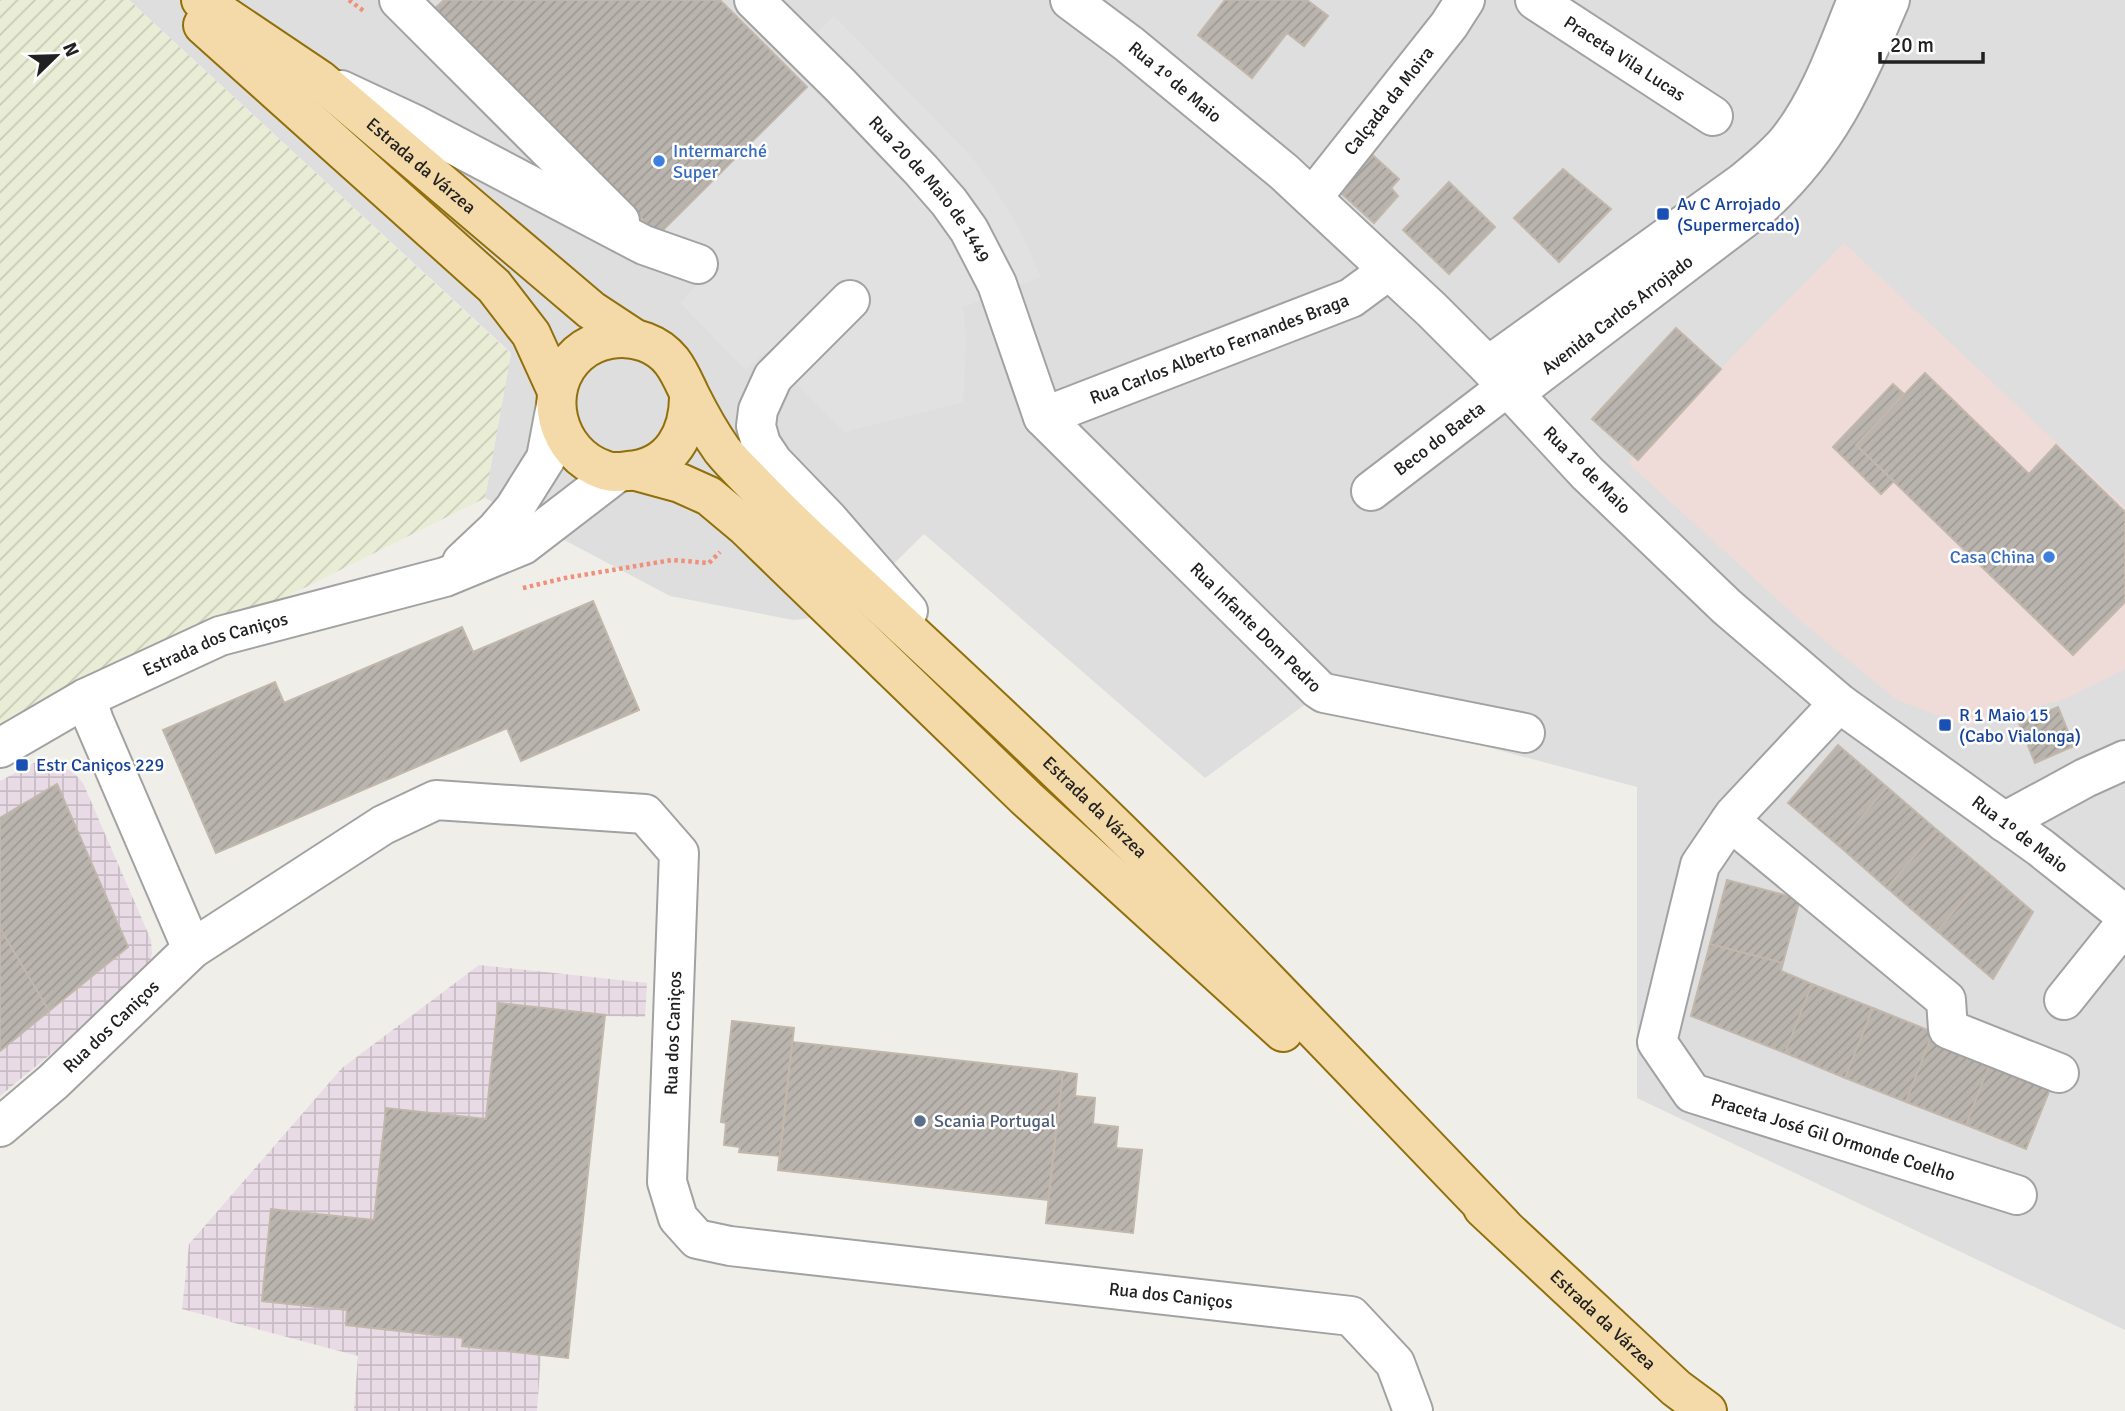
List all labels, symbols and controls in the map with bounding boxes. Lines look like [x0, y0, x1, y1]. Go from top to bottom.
street label: Praceta Vila Lucas [1560, 11, 1690, 106]
north arrow [21, 21, 91, 91]
scale bar [1880, 21, 1983, 65]
text: 20 m [1890, 32, 1934, 58]
street label: Rua 1º de Maio [1124, 37, 1226, 127]
text: N [57, 39, 84, 61]
street label: Calçada da Moira [1339, 42, 1439, 159]
street label: Rua 20 de Maio de 1449 [864, 111, 995, 266]
street label: Estrada da Várzea [362, 113, 480, 218]
place label: Intermarché Super [673, 140, 767, 183]
marker: Intermarché Super [651, 153, 667, 169]
place label: Av C Arrojado (Supermercado) [1677, 193, 1800, 236]
marker: Av C Arrojado (Supermercado) [1655, 206, 1671, 222]
street label: Avenida Carlos Arrojado [1537, 250, 1697, 379]
street label: Rua Carlos Alberto Fernandes Braga [1087, 289, 1352, 409]
street label: Beco do Baeta [1389, 397, 1489, 481]
street label: Rua 1º de Maio [1539, 422, 1635, 518]
place label: Casa China [1950, 546, 2035, 568]
marker: Casa China [2041, 549, 2057, 565]
street label: Rua Infante Dom Pedro [1185, 558, 1326, 697]
street label: Estrada dos Caniços [139, 608, 290, 681]
place label: R 1 Maio 15 (Cabo Vialonga) [1959, 704, 2081, 747]
marker: R 1 Maio 15 (Cabo Vialonga) [1937, 717, 1953, 733]
street label: Estrada da Várzea [1038, 752, 1152, 863]
place label: Estr Caniços 229 [36, 754, 164, 776]
marker: Estr Caniços 229 [14, 757, 30, 773]
street label: Rua 1º de Maio [1967, 791, 2073, 877]
street label: Rua dos Caniços [660, 970, 686, 1095]
street label: Rua dos Caniços [59, 975, 164, 1077]
street label: Praceta José Gil Ormonde Coelho [1708, 1089, 1958, 1186]
place label: Scania Portugal [934, 1110, 1056, 1132]
marker: Scania Portugal [912, 1113, 928, 1129]
street label: Estrada da Várzea [1545, 1265, 1660, 1375]
street label: Rua dos Caniços [1108, 1278, 1234, 1314]

